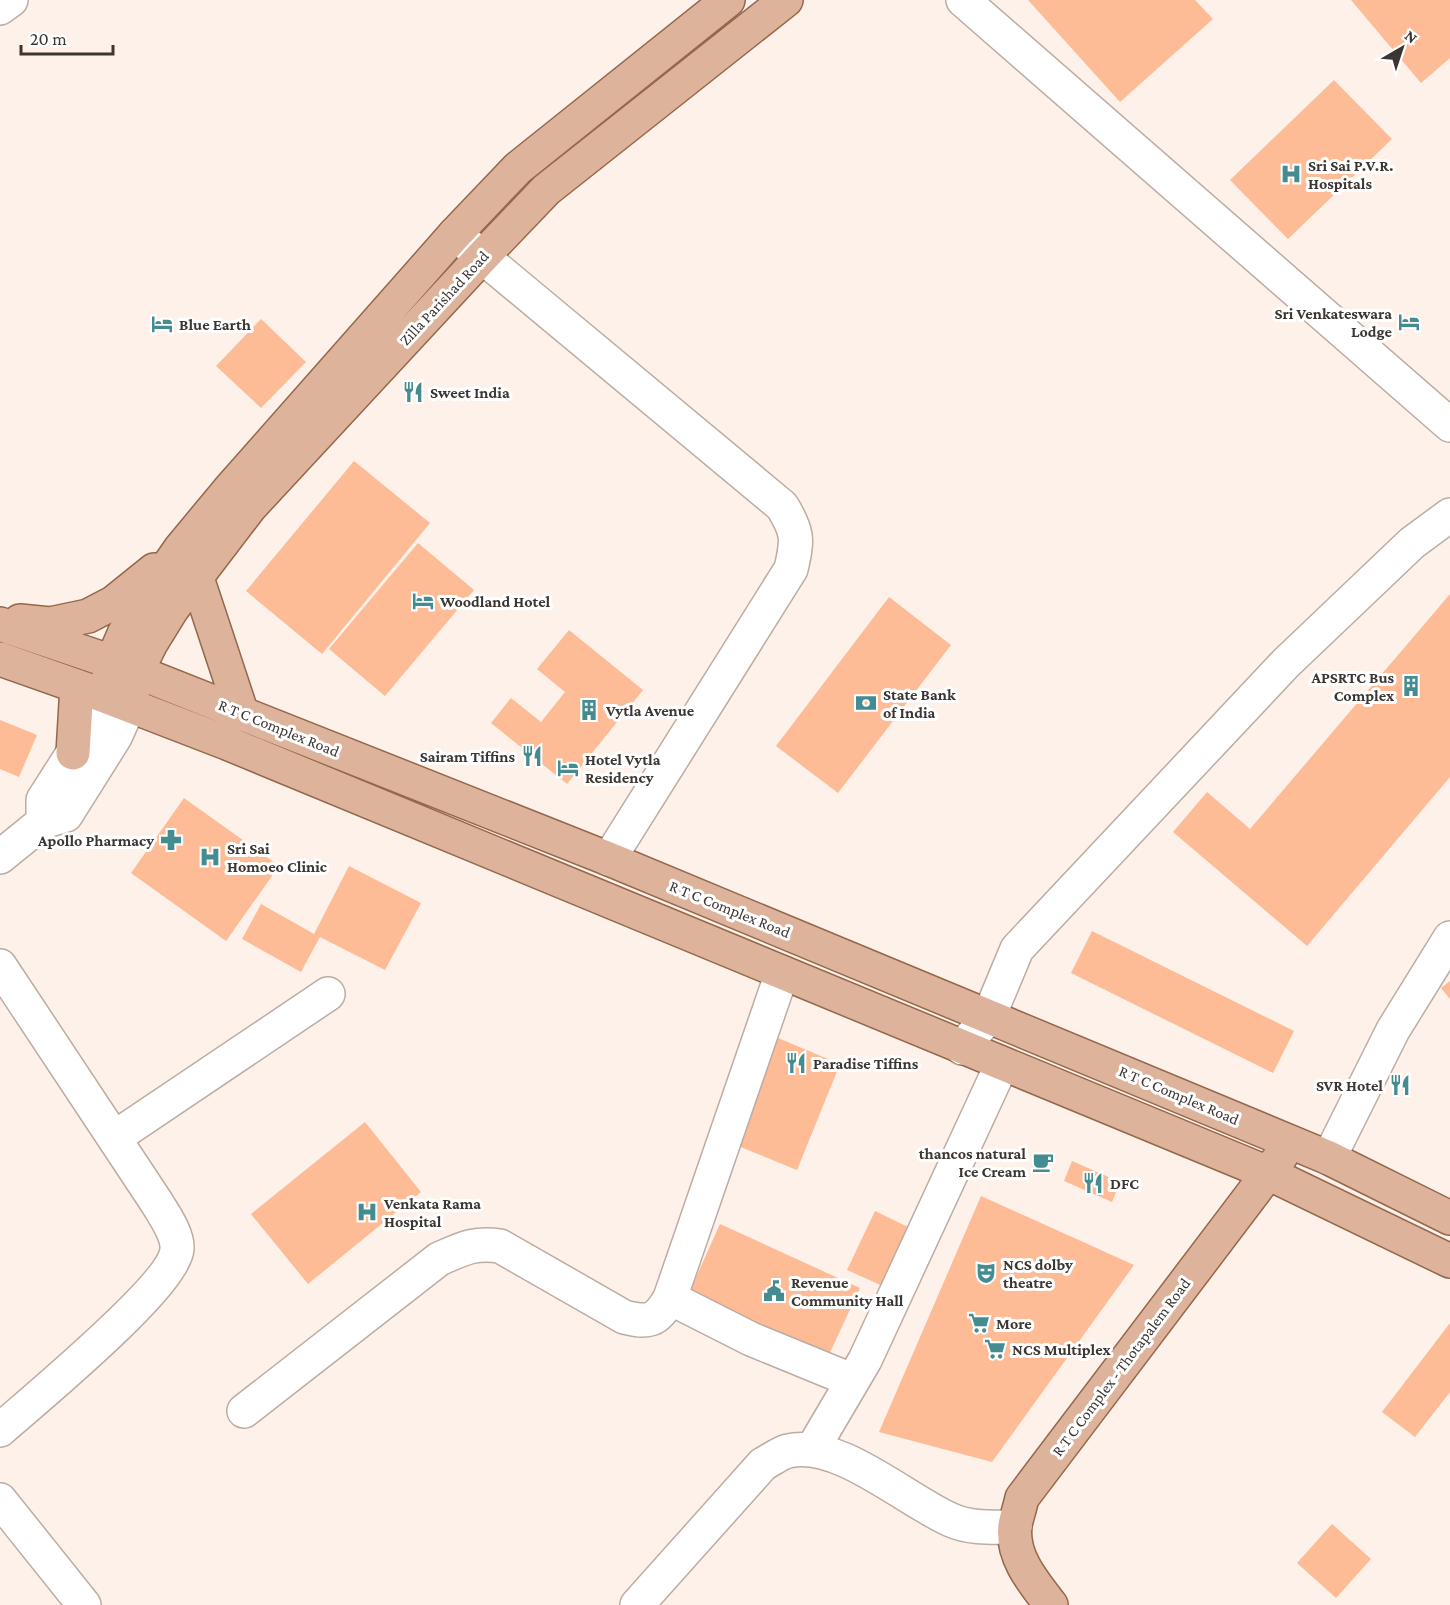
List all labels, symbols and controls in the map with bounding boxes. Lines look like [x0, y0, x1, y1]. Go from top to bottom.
scale bar [21, 18, 112, 56]
north arrow [1372, 18, 1432, 78]
text: N [1402, 27, 1421, 47]
text: 20 m [30, 29, 67, 49]
place label: Sri Sai P.V.R. Hospitals [1308, 157, 1393, 192]
hospital icon: Sri Sai P.V.R. Hospitals [1279, 162, 1303, 186]
street label: Zilla Parishad Road [396, 247, 492, 349]
place label: Sri Venkateswara Lodge [1274, 305, 1393, 340]
hotel icon: Sri Venkateswara Lodge [1397, 310, 1421, 334]
hotel icon: Blue Earth [150, 312, 174, 336]
place label: Blue Earth [179, 316, 251, 333]
restaurant icon: Sweet India [401, 380, 425, 404]
place label: Sweet India [430, 384, 510, 401]
hotel icon: Woodland Hotel [411, 589, 435, 613]
place label: Woodland Hotel [439, 593, 551, 610]
place label: APSRTC Bus Complex [1310, 669, 1395, 704]
building icon: APSRTC Bus Complex [1399, 674, 1423, 698]
place label: State Bank of India [883, 686, 956, 721]
bank icon: State Bank of India [854, 691, 878, 715]
street label: R T C Complex Road [216, 696, 342, 761]
building icon: Vytla Avenue [577, 698, 601, 722]
place label: Vytla Avenue [605, 702, 695, 719]
restaurant icon: Sairam Tiffins [520, 744, 544, 768]
place label: Sairam Tiffins [420, 748, 515, 765]
place label: Hotel Vytla Residency [585, 751, 661, 786]
hotel icon: Hotel Vytla Residency [556, 756, 580, 780]
pharmacy icon: Apollo Pharmacy [159, 828, 183, 852]
place label: Apollo Pharmacy [37, 832, 154, 849]
place label: Sri Sai Homoeo Clinic [227, 840, 327, 875]
hospital icon: Sri Sai Homoeo Clinic [198, 845, 222, 869]
street label: R T C Complex Road [667, 877, 793, 942]
restaurant icon: Paradise Tiffins [784, 1051, 808, 1075]
place label: Paradise Tiffins [813, 1055, 919, 1072]
street label: R T C Complex Road [1116, 1062, 1242, 1129]
restaurant icon: SVR Hotel [1388, 1073, 1412, 1097]
place label: SVR Hotel [1316, 1077, 1383, 1094]
place label: thancos natural Ice Cream [919, 1145, 1026, 1180]
cafe icon: thancos natural Ice Cream [1031, 1150, 1055, 1174]
restaurant icon: DFC [1081, 1171, 1105, 1195]
place label: DFC [1110, 1175, 1139, 1192]
place label: Venkata Rama Hospital [383, 1195, 481, 1230]
hospital icon: Venkata Rama Hospital [355, 1200, 379, 1224]
place label: NCS dolby theatre [1003, 1256, 1073, 1291]
theatre icon: NCS dolby theatre [974, 1261, 998, 1285]
place label: Revenue Community Hall [791, 1274, 904, 1309]
street label: R T C Complex - Thotapalem Road [1049, 1274, 1195, 1460]
public building icon: Revenue Community Hall [762, 1279, 786, 1303]
supermarket icon: More [967, 1311, 991, 1335]
place label: More [996, 1315, 1032, 1332]
supermarket icon: NCS Multiplex [983, 1337, 1007, 1361]
place label: NCS Multiplex [1012, 1341, 1111, 1358]

